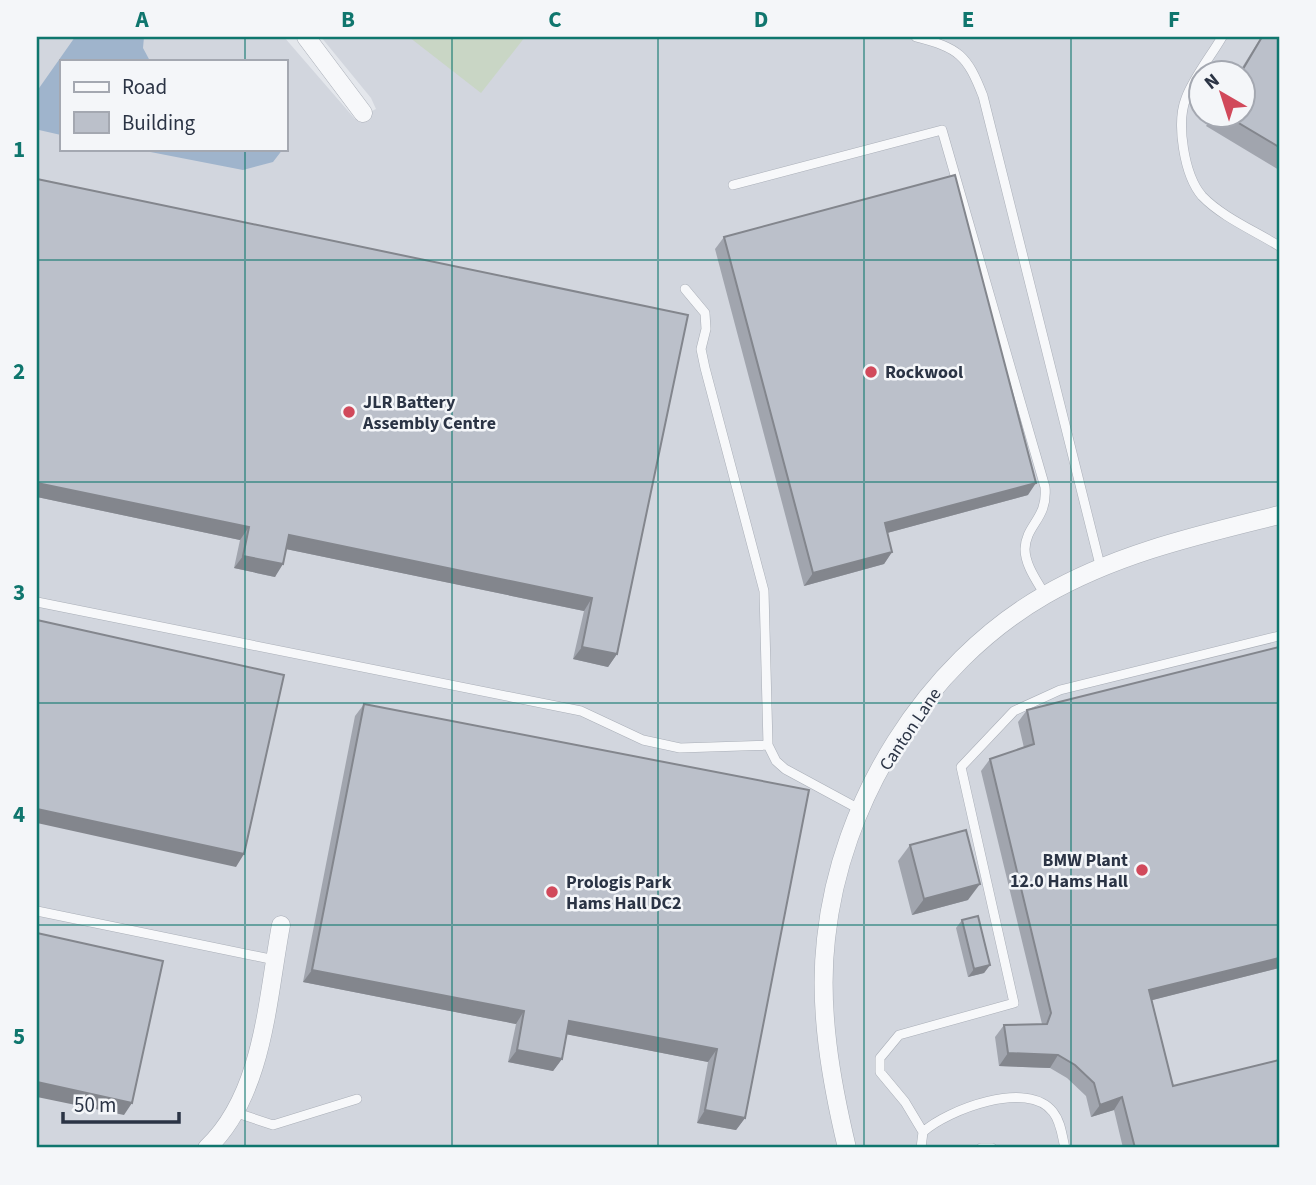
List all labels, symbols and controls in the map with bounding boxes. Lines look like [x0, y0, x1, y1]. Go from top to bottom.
text: A [134, 3, 149, 36]
text: B [341, 3, 355, 36]
text: C [548, 3, 562, 36]
text: D [754, 3, 768, 36]
text: E [962, 3, 974, 36]
text: F [1168, 3, 1180, 36]
legend [60, 60, 287, 150]
north arrow [1186, 60, 1256, 130]
text: N [1199, 67, 1226, 96]
text: Road [122, 72, 167, 102]
text: Building [122, 108, 196, 138]
text: 1 [13, 133, 25, 166]
text: 2 [13, 355, 25, 388]
place label: Rockwool [885, 360, 963, 385]
marker: Rockwool [863, 364, 879, 380]
place label: JLR Battery Assembly Centre [362, 390, 496, 436]
marker: JLR Battery Assembly Centre [341, 404, 357, 420]
text: 3 [13, 576, 25, 609]
street label: Canton Lane [874, 683, 947, 776]
text: 4 [13, 798, 25, 831]
place label: BMW Plant 12.0 Hams Hall [1010, 848, 1128, 894]
marker: BMW Plant 12.0 Hams Hall [1134, 862, 1150, 878]
place label: Prologis Park Hams Hall DC2 [566, 870, 682, 916]
marker: Prologis Park Hams Hall DC2 [544, 884, 560, 900]
text: 5 [13, 1020, 25, 1053]
scale bar [63, 1080, 178, 1124]
text: 50 m [74, 1090, 116, 1120]

